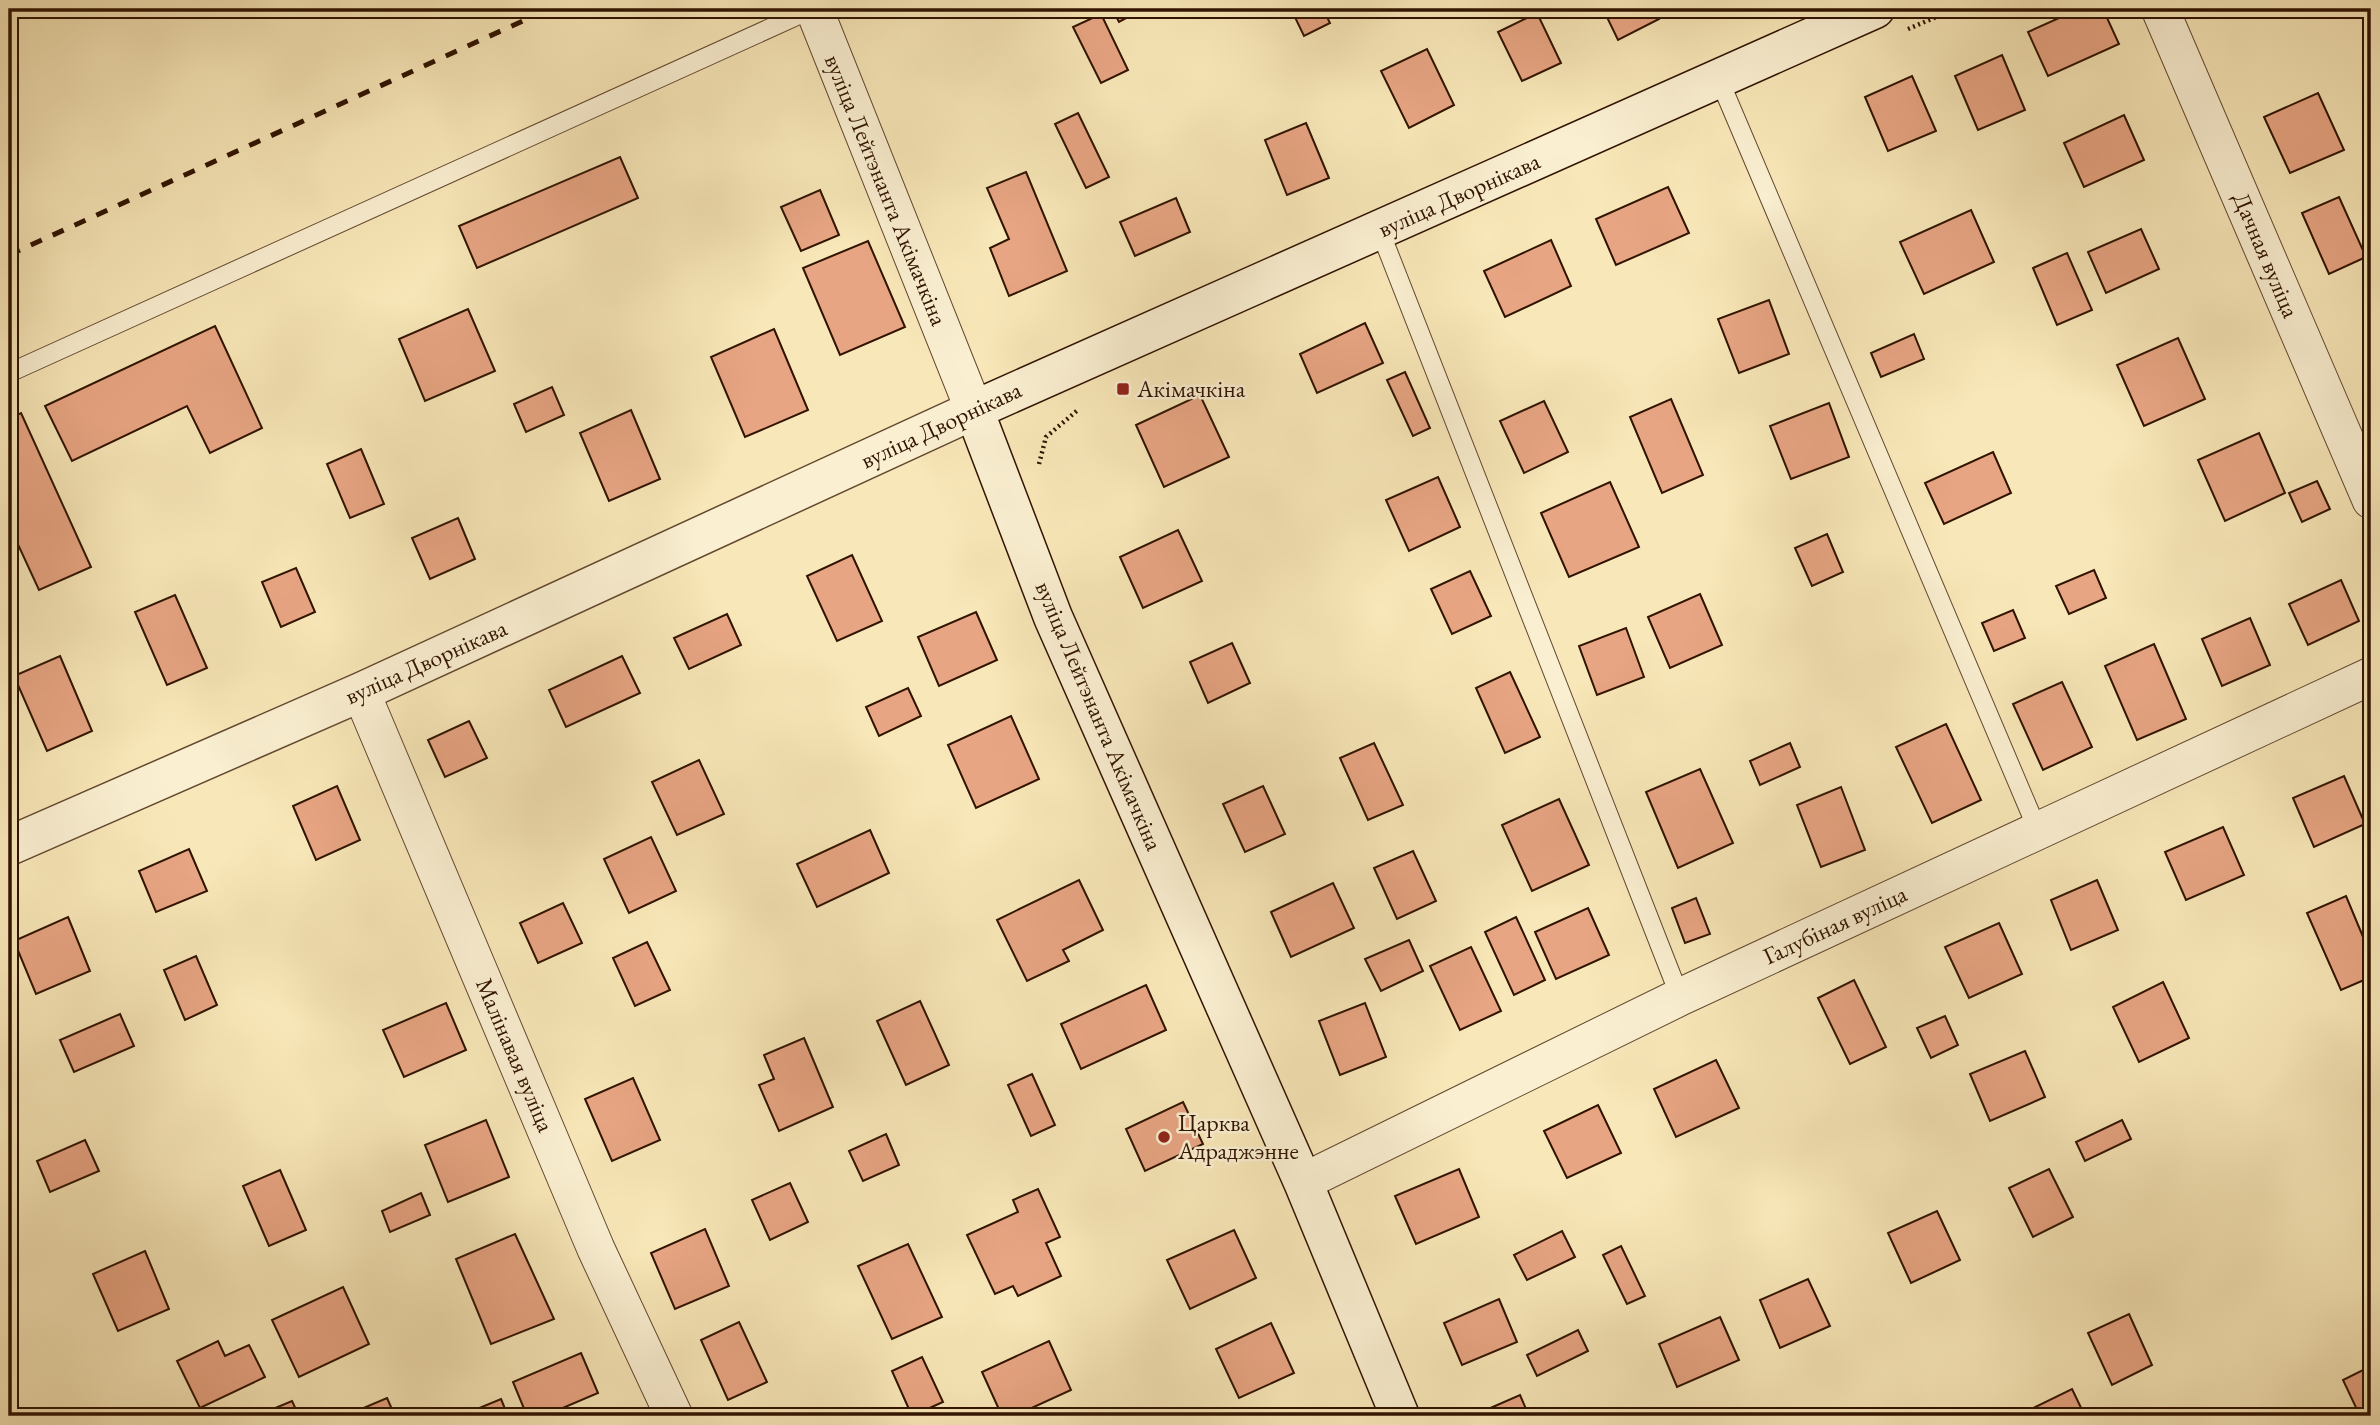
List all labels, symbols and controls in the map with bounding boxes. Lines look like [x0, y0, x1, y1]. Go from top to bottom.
street label: вуліца Лейтэнанта Акімачкіна [818, 50, 955, 330]
street label: вуліца Дворнікава [1373, 145, 1545, 244]
street label: Дачная вуліца [2226, 187, 2307, 323]
place label: Акімачкіна [1136, 373, 1246, 404]
street label: вуліца Дворнікава [855, 374, 1027, 475]
marker: Акімачкіна [1115, 381, 1131, 397]
street label: вуліца Лейтэнанта Акімачкіна [1029, 576, 1170, 856]
street label: вуліца Дворнікава [340, 612, 512, 711]
street label: Галубіная вуліца [1758, 878, 1912, 971]
street label: Малінавая вуліца [469, 973, 562, 1137]
place label: Царква Адраджэнне [1177, 1107, 1299, 1166]
marker: Царква Адраджэнне [1156, 1129, 1172, 1145]

